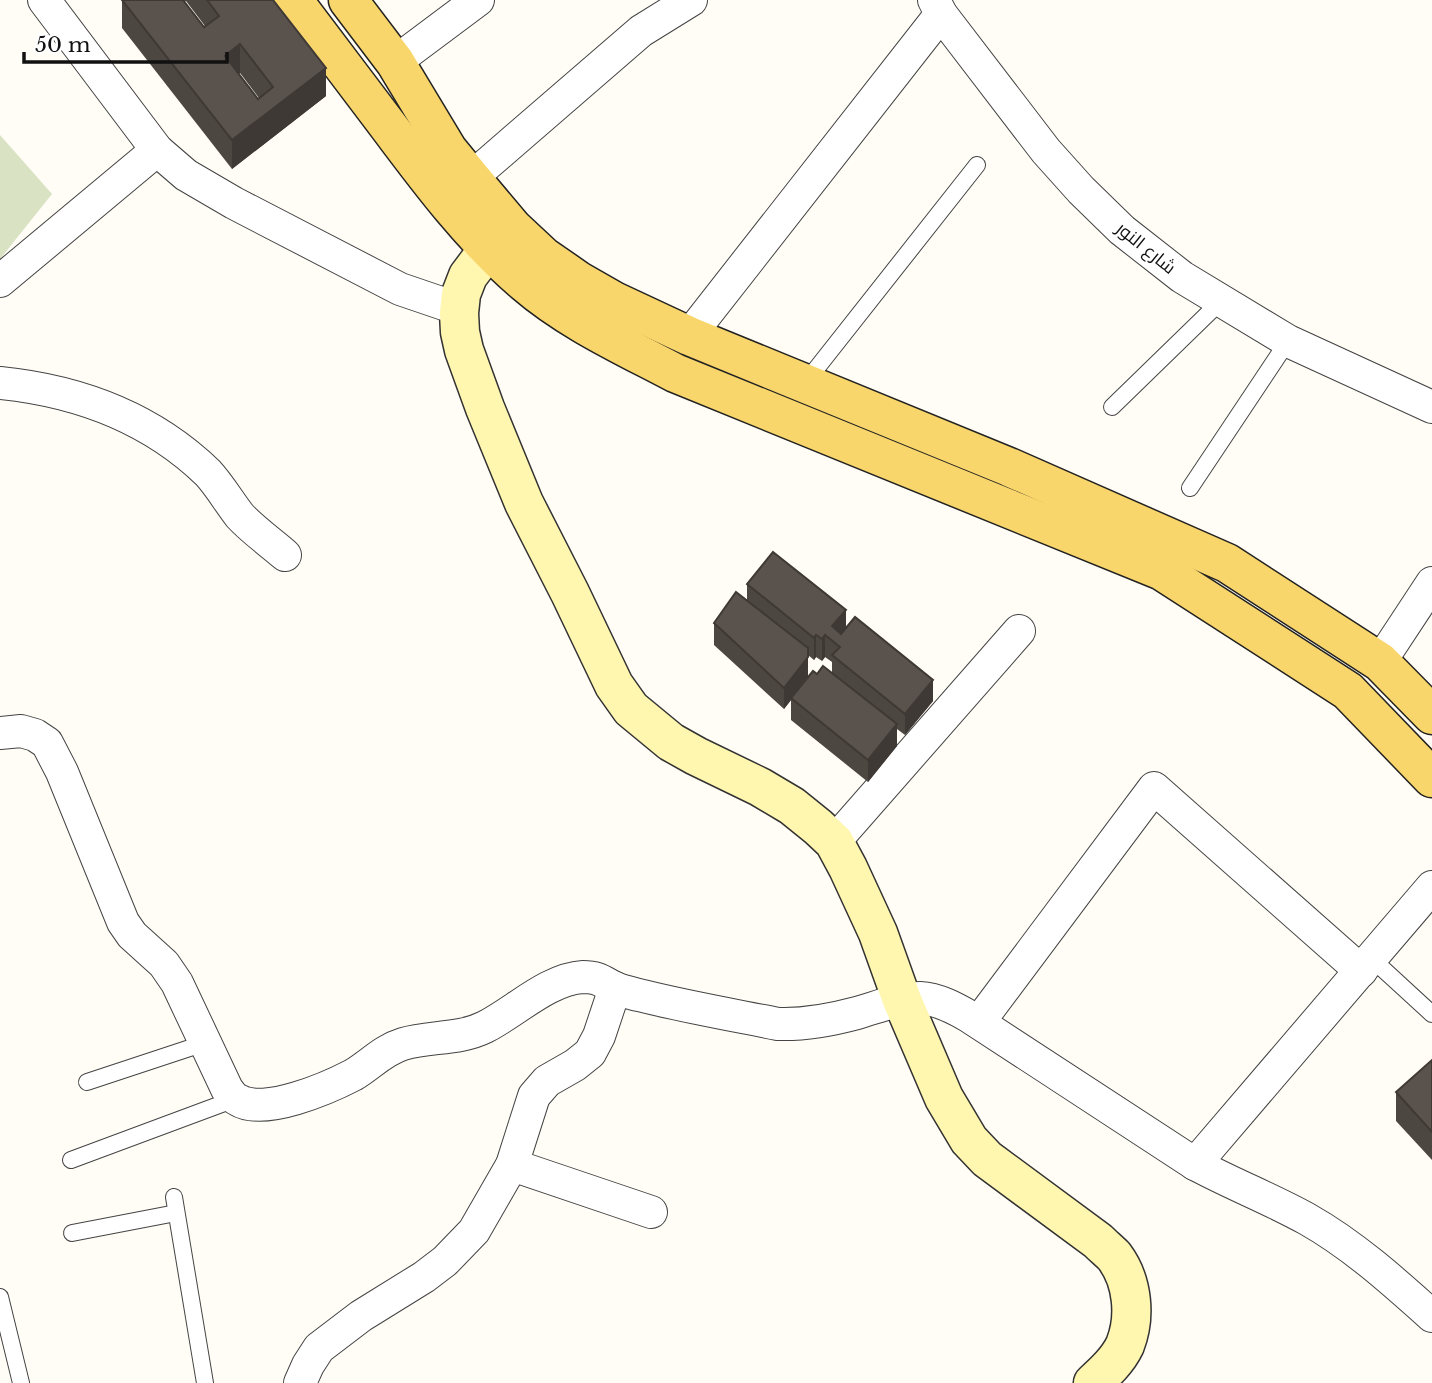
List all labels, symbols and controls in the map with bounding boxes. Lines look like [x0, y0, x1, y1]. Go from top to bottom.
scale bar [24, 21, 228, 65]
text: 50 m [35, 32, 91, 58]
street label: شارع النور [1110, 217, 1180, 279]

